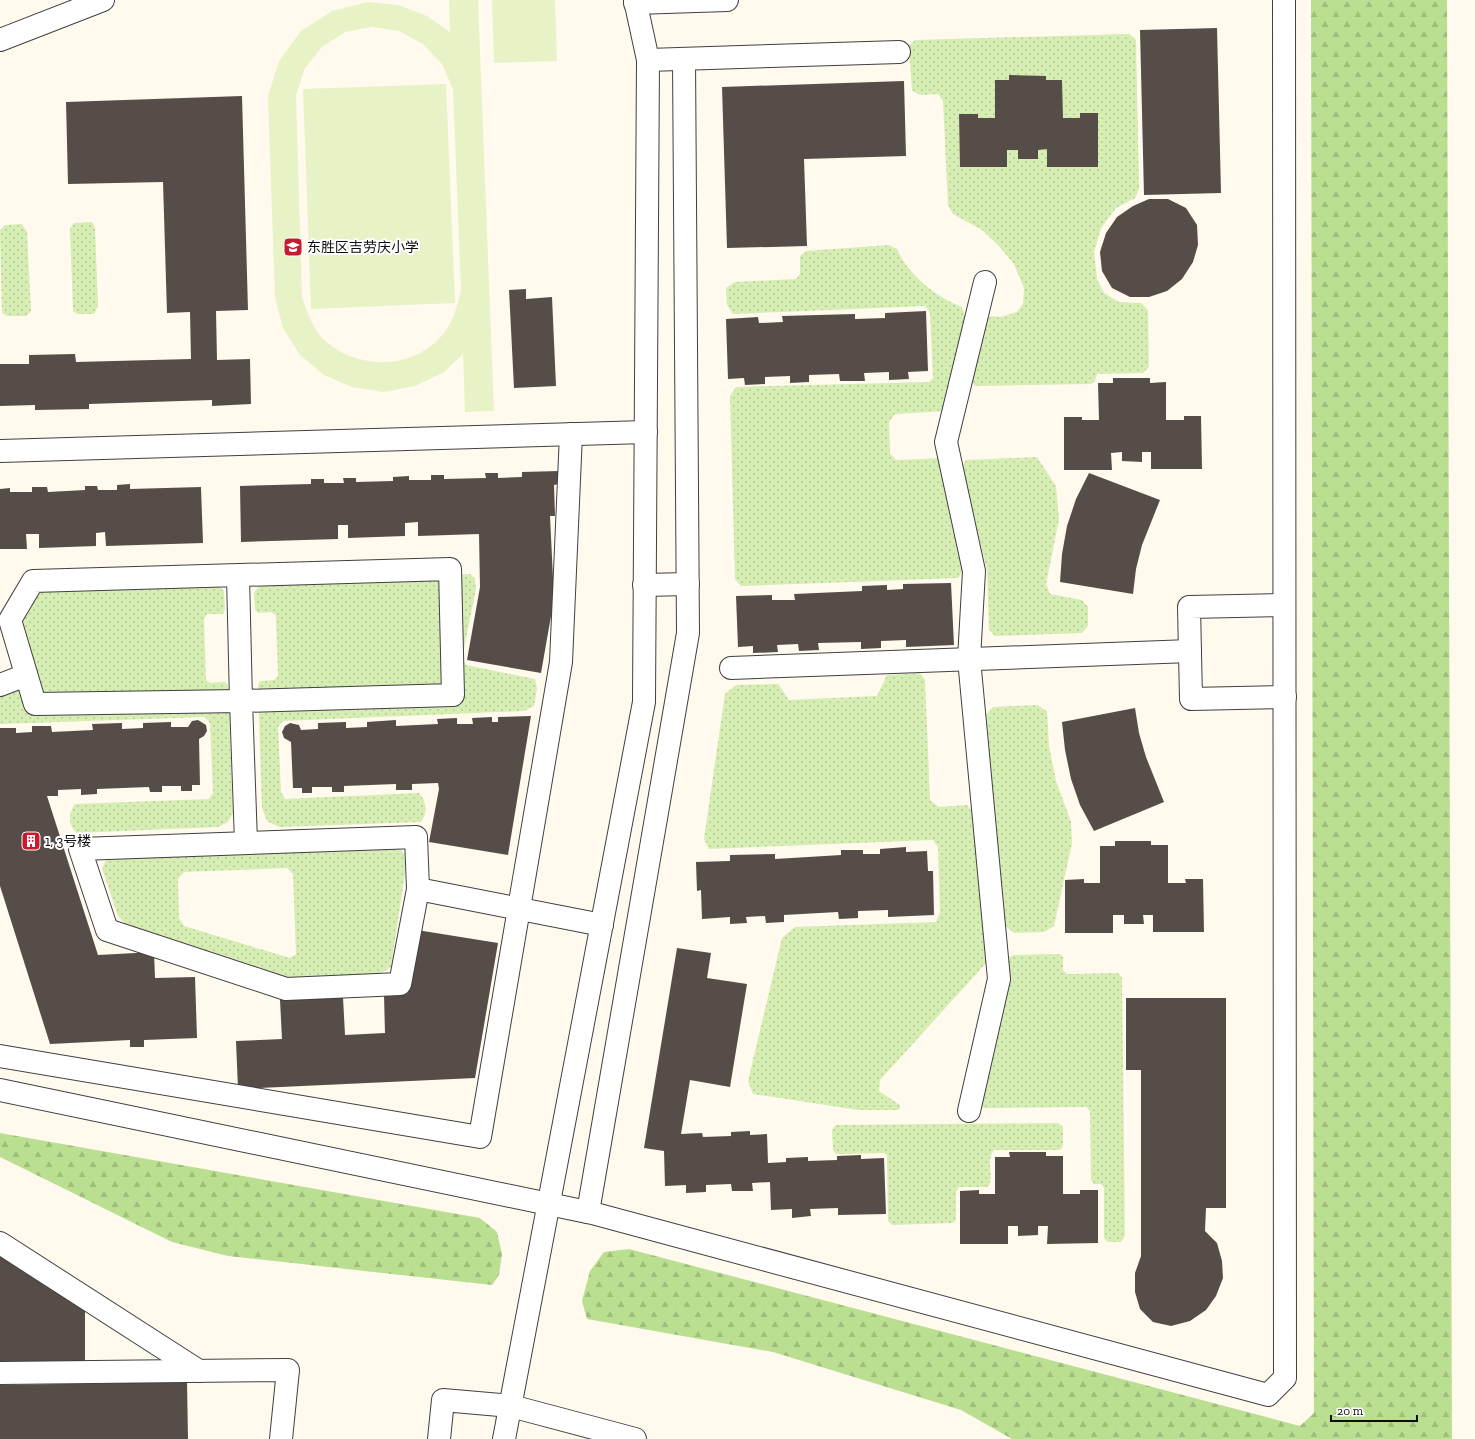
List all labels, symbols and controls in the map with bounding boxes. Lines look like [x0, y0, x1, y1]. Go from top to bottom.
school or university icon: 东胜区吉劳庆小学 [282, 236, 304, 258]
place label: 东胜区吉劳庆小学 [307, 239, 419, 256]
building icon: 1, 3号楼 [20, 830, 42, 852]
place label: 1, 3号楼 [45, 833, 91, 850]
scale bar [1331, 1397, 1417, 1423]
text: 20 m [1337, 1404, 1364, 1418]

